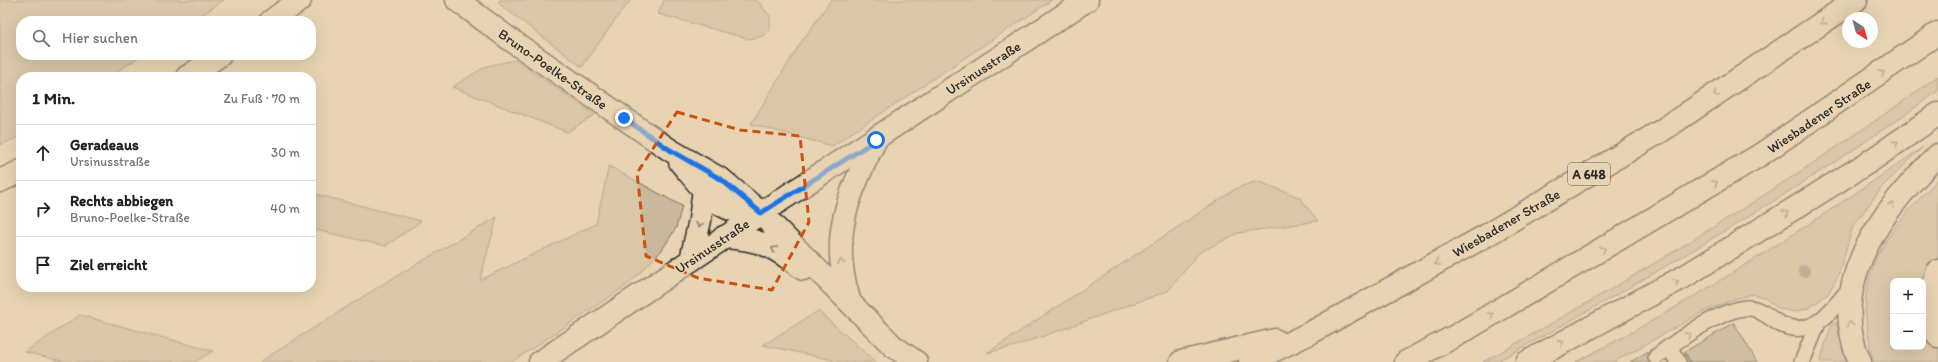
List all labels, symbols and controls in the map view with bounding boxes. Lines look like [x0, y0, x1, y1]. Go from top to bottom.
north arrow [1842, 12, 1878, 48]
search box [16, 16, 316, 60]
one-way arrow [1821, 17, 1828, 24]
street label: Bruno-Poelke-Straße [495, 25, 611, 114]
icon: search [30, 27, 52, 49]
text: Hier suchen [62, 29, 138, 47]
street label: Ursinusstraße [943, 38, 1024, 99]
one-way arrow [1877, 71, 1884, 78]
street label: Wiesbadener Straße [1764, 75, 1875, 157]
text: 1 Min. [32, 88, 75, 108]
one-way arrow [1713, 89, 1720, 96]
text: Zu Fuß · 70 m [223, 91, 300, 106]
route end [615, 109, 633, 127]
route start [867, 131, 885, 149]
text: Geradeaus [70, 136, 139, 154]
one-way arrow [1892, 140, 1899, 148]
icon: ahead [32, 142, 54, 164]
text: 30 m [271, 145, 300, 160]
text: Ursinusstraße [70, 154, 150, 169]
road number: A 648 [1568, 163, 1610, 185]
one-way arrow [1711, 180, 1718, 187]
street label: Wiesbadener Straße [1449, 186, 1563, 261]
text: Rechts abbiegen [70, 192, 173, 210]
icon: right [32, 198, 54, 220]
text: 40 m [270, 201, 300, 216]
one-way arrow [1887, 202, 1894, 209]
text: Bruno-Poelke-Straße [70, 210, 190, 225]
one-way arrow [1782, 211, 1789, 218]
street label: Ursinusstraße [672, 215, 753, 278]
one-way arrow [696, 222, 704, 228]
one-way arrow [771, 246, 778, 253]
one-way arrow [1599, 247, 1606, 254]
icon: arrive [32, 254, 54, 276]
text: Ziel erreicht [70, 256, 147, 274]
one-way arrow [1433, 258, 1441, 265]
one-way arrow [837, 259, 846, 266]
map controls [1890, 278, 1926, 350]
button: + [1890, 278, 1926, 314]
one-way arrow [1672, 279, 1679, 286]
one-way arrow [1487, 313, 1494, 320]
button: − [1890, 314, 1926, 350]
one-way arrow [1846, 321, 1855, 327]
one-way arrow [1684, 332, 1691, 340]
one-way arrow [1557, 341, 1565, 348]

